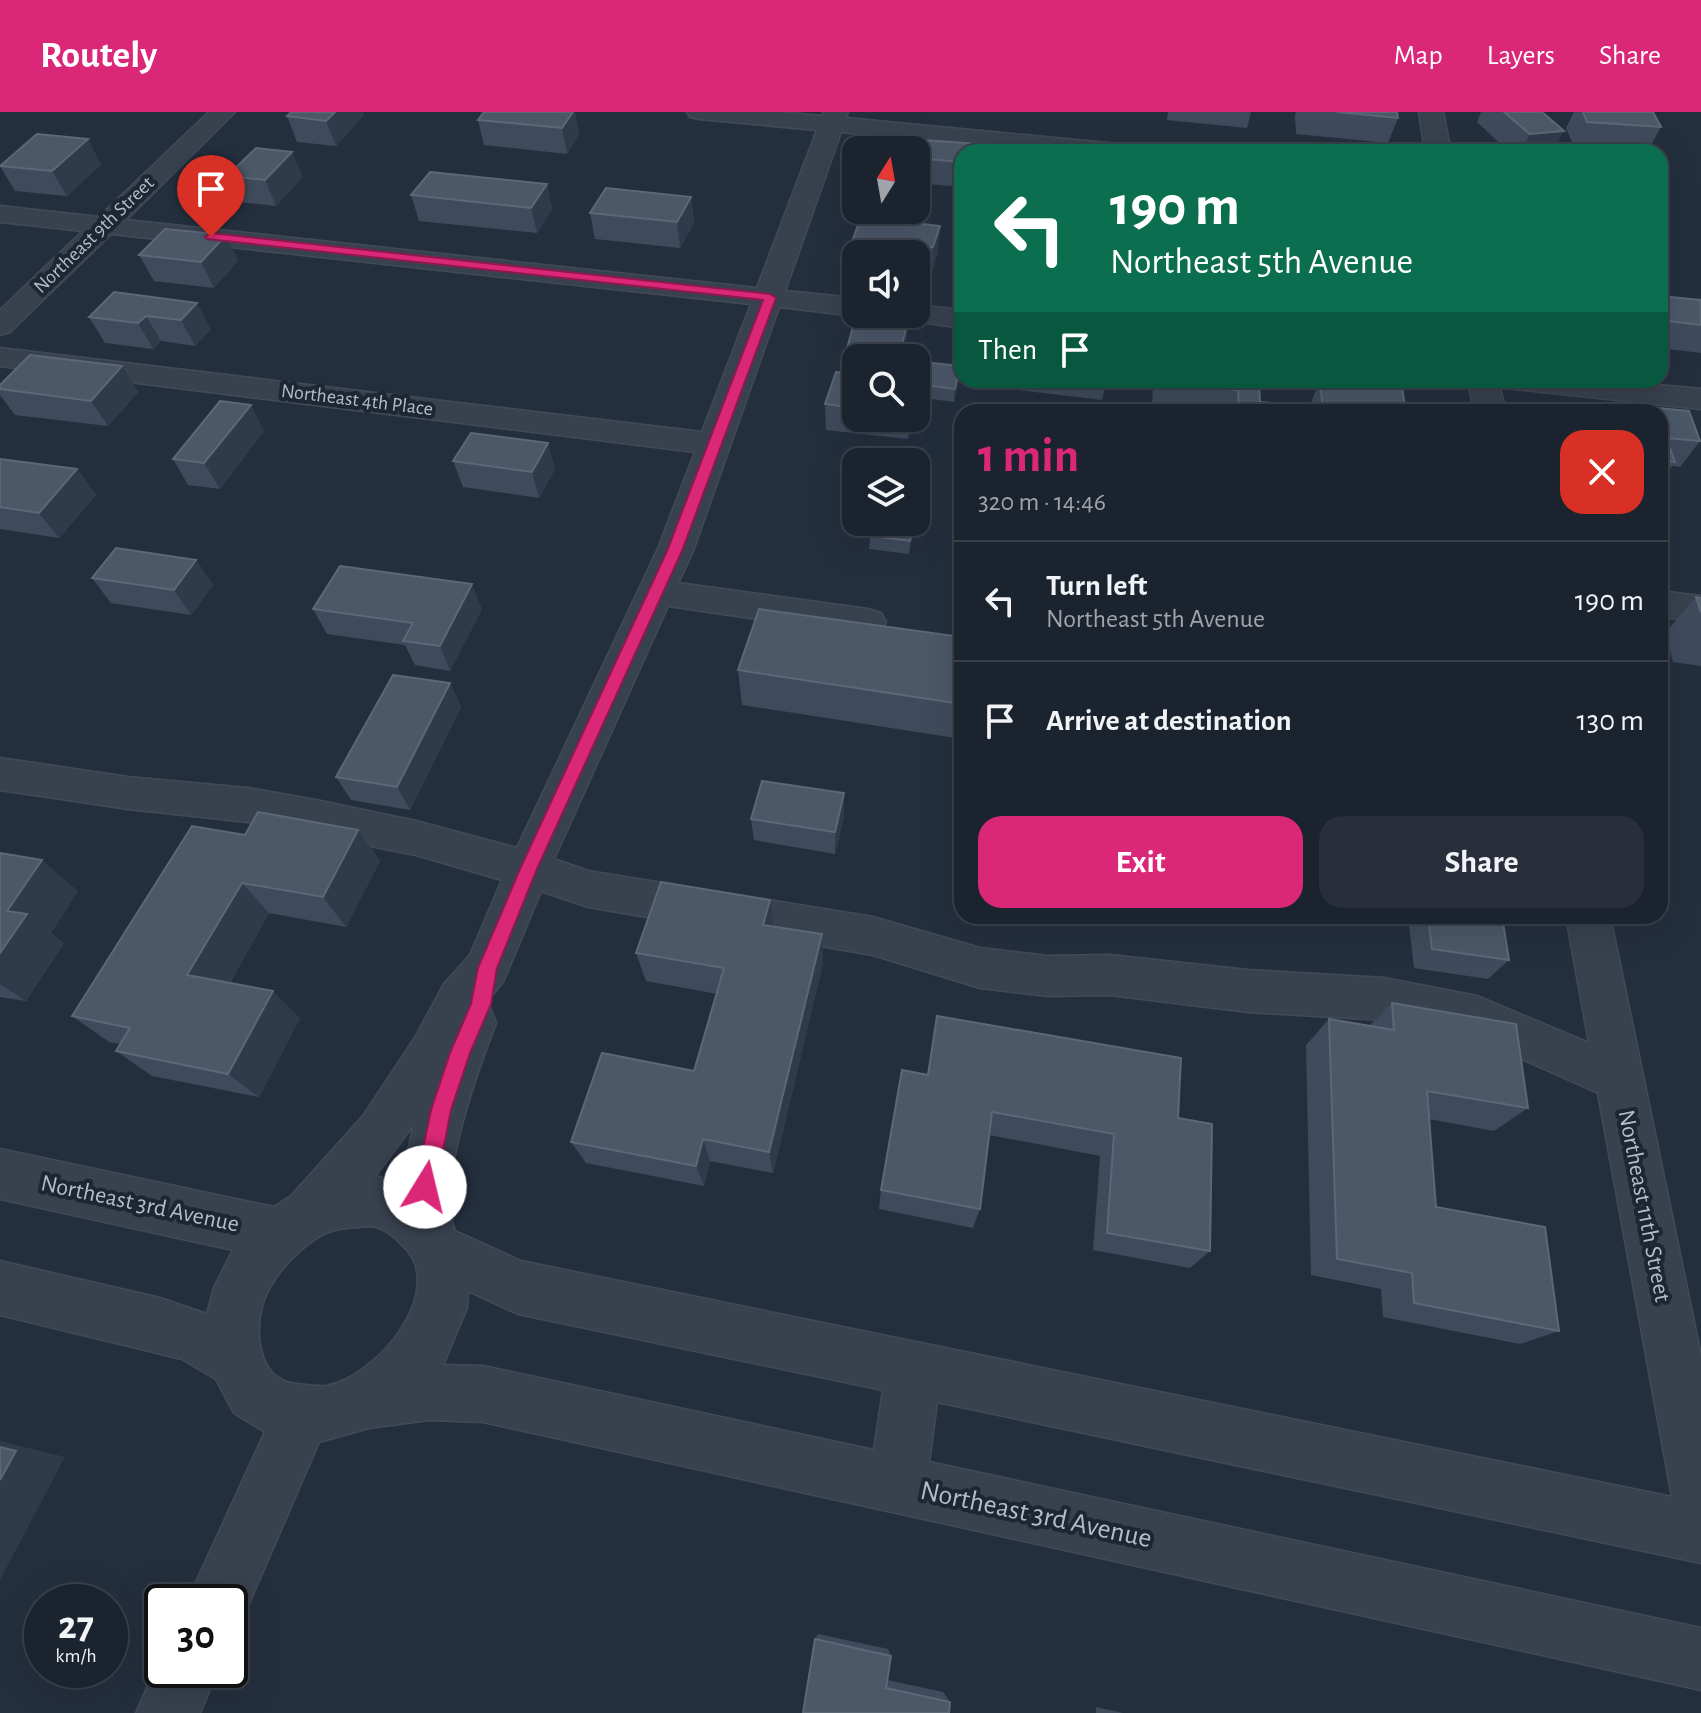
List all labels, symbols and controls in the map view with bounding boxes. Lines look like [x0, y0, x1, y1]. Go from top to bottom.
text: Routely [40, 37, 157, 75]
text: Map [1394, 42, 1443, 70]
text: Layers [1487, 42, 1555, 70]
text: Share [1599, 42, 1661, 70]
north arrow [842, 136, 930, 224]
map controls [842, 136, 930, 536]
pin [177, 155, 245, 237]
icon: arrive [189, 167, 233, 211]
street label: Northeast 9th Street [30, 172, 158, 297]
icon: left [978, 176, 1082, 280]
text: 190 m [1110, 179, 1240, 235]
button: sound [842, 240, 930, 328]
text: Northeast 5th Avenue [1110, 244, 1413, 280]
icon: arrive [1053, 328, 1097, 372]
text: Then [978, 335, 1037, 365]
button: search [842, 344, 930, 432]
street label: Northeast 4th Place [280, 381, 434, 419]
button: close [1560, 430, 1644, 514]
text: 1 min [978, 433, 1079, 481]
button: layers [842, 448, 930, 536]
text: 320 m · 14:46 [978, 489, 1106, 515]
text: Turn left [1046, 571, 1147, 601]
icon: left [978, 579, 1022, 623]
text: 190 m [1575, 586, 1644, 616]
text: Northeast 5th Avenue [1046, 606, 1265, 632]
icon: arrive [978, 699, 1022, 743]
text: Arrive at destination [1046, 706, 1292, 736]
text: 130 m [1577, 706, 1644, 736]
button: Exit [978, 816, 1303, 908]
button: Share [1319, 816, 1644, 908]
street label: Northeast 11th Street [1614, 1108, 1674, 1304]
position arrow [383, 1145, 467, 1229]
street label: Northeast 3rd Avenue [39, 1171, 241, 1237]
street label: Northeast 3rd Avenue [918, 1477, 1154, 1553]
speed limit sign: 30 [144, 1584, 248, 1688]
text: 27 [58, 1606, 94, 1646]
text: km/h [55, 1646, 97, 1666]

